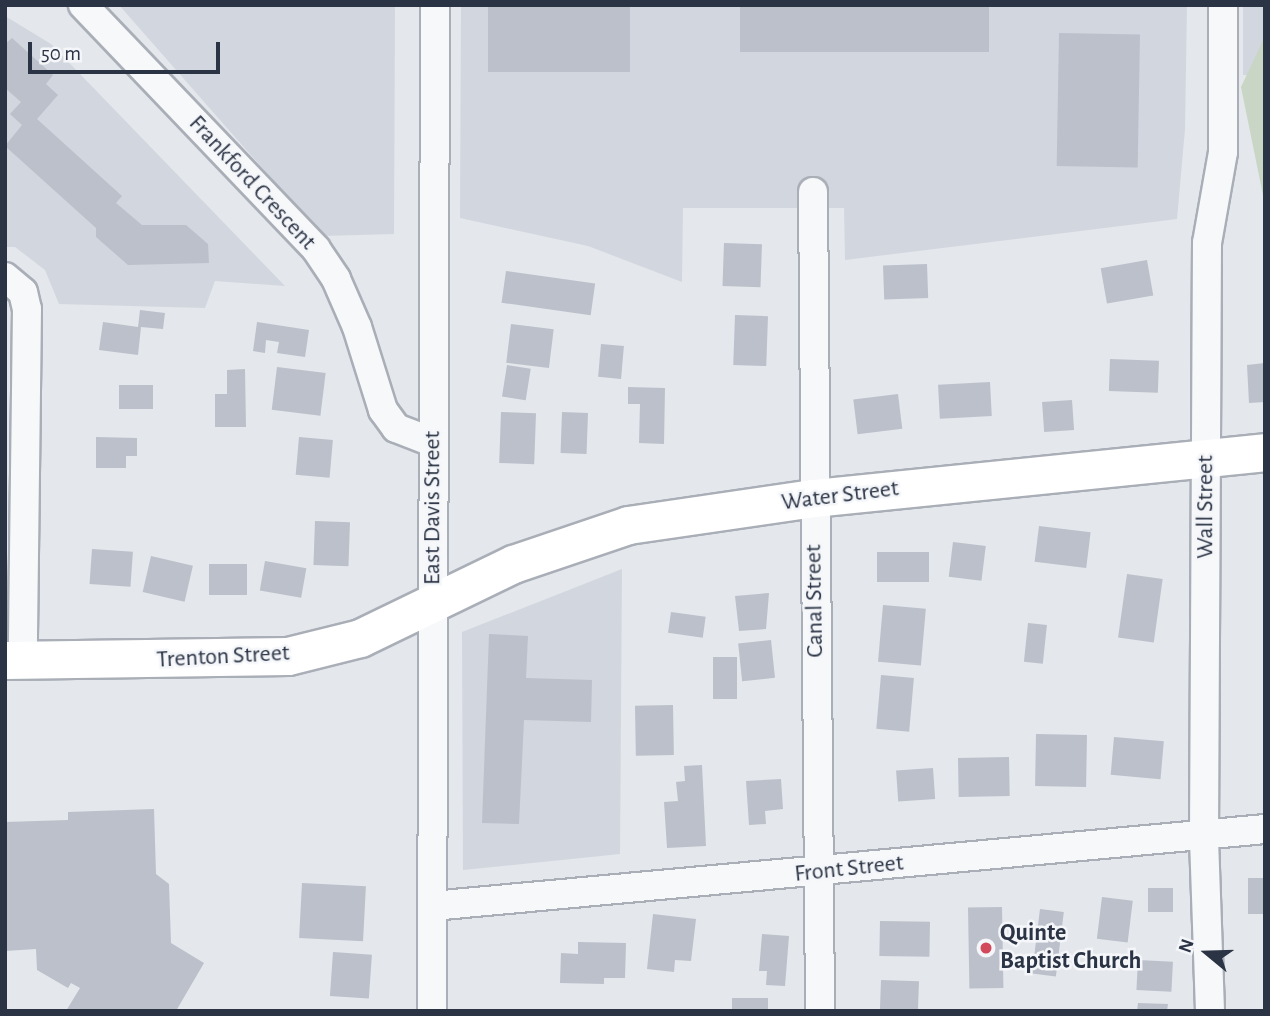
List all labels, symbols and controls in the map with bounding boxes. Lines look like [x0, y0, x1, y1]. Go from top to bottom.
scale bar [32, 28, 224, 72]
text: 50 m [41, 43, 81, 64]
street label: Frankford Crescent [182, 110, 322, 256]
street label: East Davis Street [419, 431, 447, 585]
street label: Wall Street [1192, 455, 1220, 559]
street label: Water Street [780, 475, 900, 517]
street label: Canal Street [800, 544, 830, 658]
street label: Trenton Street [156, 639, 290, 675]
street label: Front Street [793, 849, 905, 889]
north arrow [1172, 918, 1242, 988]
place label: Quinte Baptist Church [1000, 920, 1141, 976]
text: N [1176, 937, 1198, 955]
marker: Quinte Baptist Church [978, 940, 994, 956]

